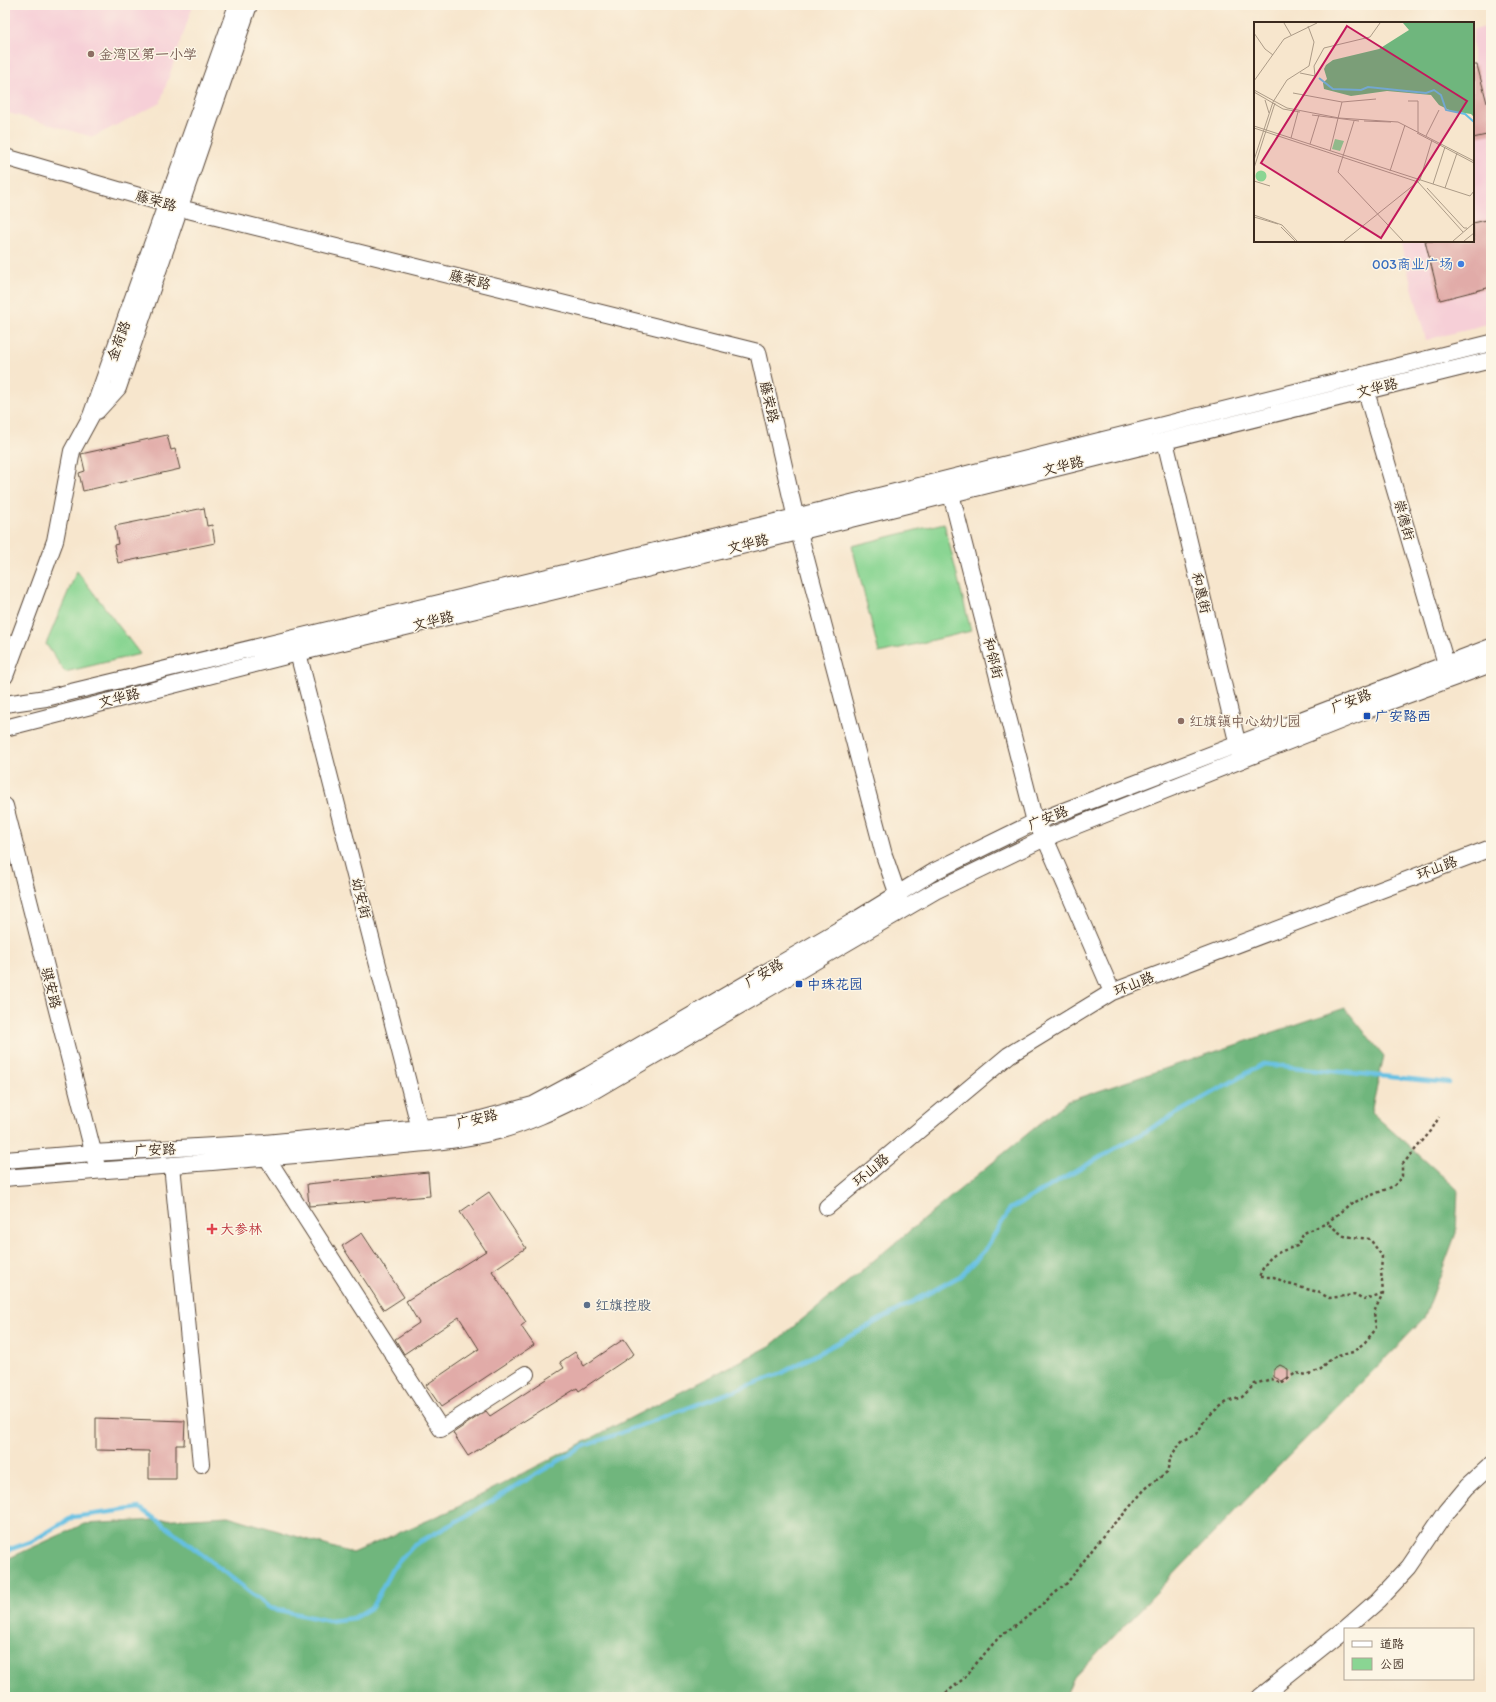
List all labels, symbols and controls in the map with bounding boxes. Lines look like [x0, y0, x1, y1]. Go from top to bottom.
inset map [1254, 22, 1474, 242]
place label: 金湾区第一小学 [99, 46, 197, 63]
marker: 金湾区第一小学 [86, 49, 96, 59]
street label: 藤荣路 [133, 187, 179, 215]
place label: 003商业广场 [1372, 256, 1453, 273]
marker: 003商业广场 [1456, 259, 1466, 269]
street label: 藤荣路 [448, 267, 492, 293]
street label: 金荷路 [104, 318, 134, 364]
street label: 文华路 [1355, 375, 1399, 401]
street label: 藤荣路 [756, 380, 782, 424]
street label: 文华路 [1041, 453, 1085, 479]
street label: 崇德街 [1390, 497, 1418, 543]
street label: 文华路 [726, 531, 770, 557]
street label: 和惠街 [1188, 571, 1214, 615]
street label: 文华路 [411, 608, 455, 634]
street label: 和邻街 [980, 636, 1006, 680]
street label: 文华路 [97, 685, 141, 711]
street label: 广安路 [1328, 686, 1374, 716]
place label: 广安路西 [1375, 708, 1431, 725]
marker: 广安路西 [1362, 711, 1372, 721]
place label: 红旗镇中心幼儿园 [1189, 713, 1301, 730]
marker: 红旗镇中心幼儿园 [1176, 716, 1186, 726]
street label: 广安路 [1025, 802, 1071, 834]
street label: 环山路 [1414, 853, 1460, 883]
street label: 幼安街 [348, 876, 374, 920]
street label: 广安路 [742, 955, 786, 991]
street label: 骐安路 [38, 966, 64, 1010]
street label: 环山路 [1111, 968, 1157, 1000]
place label: 中珠花园 [807, 976, 863, 993]
marker: 中珠花园 [794, 979, 804, 989]
street label: 广安路 [455, 1106, 499, 1132]
street label: 广安路 [134, 1140, 176, 1160]
street label: 环山路 [849, 1150, 893, 1190]
place label: 大参林 [220, 1221, 263, 1238]
marker: 大参林 [207, 1224, 217, 1234]
place label: 红旗控股 [595, 1297, 651, 1314]
marker: 红旗控股 [582, 1300, 592, 1310]
legend [1344, 1628, 1474, 1680]
text: 道路 [1380, 1637, 1404, 1651]
text: 公园 [1380, 1657, 1404, 1671]

